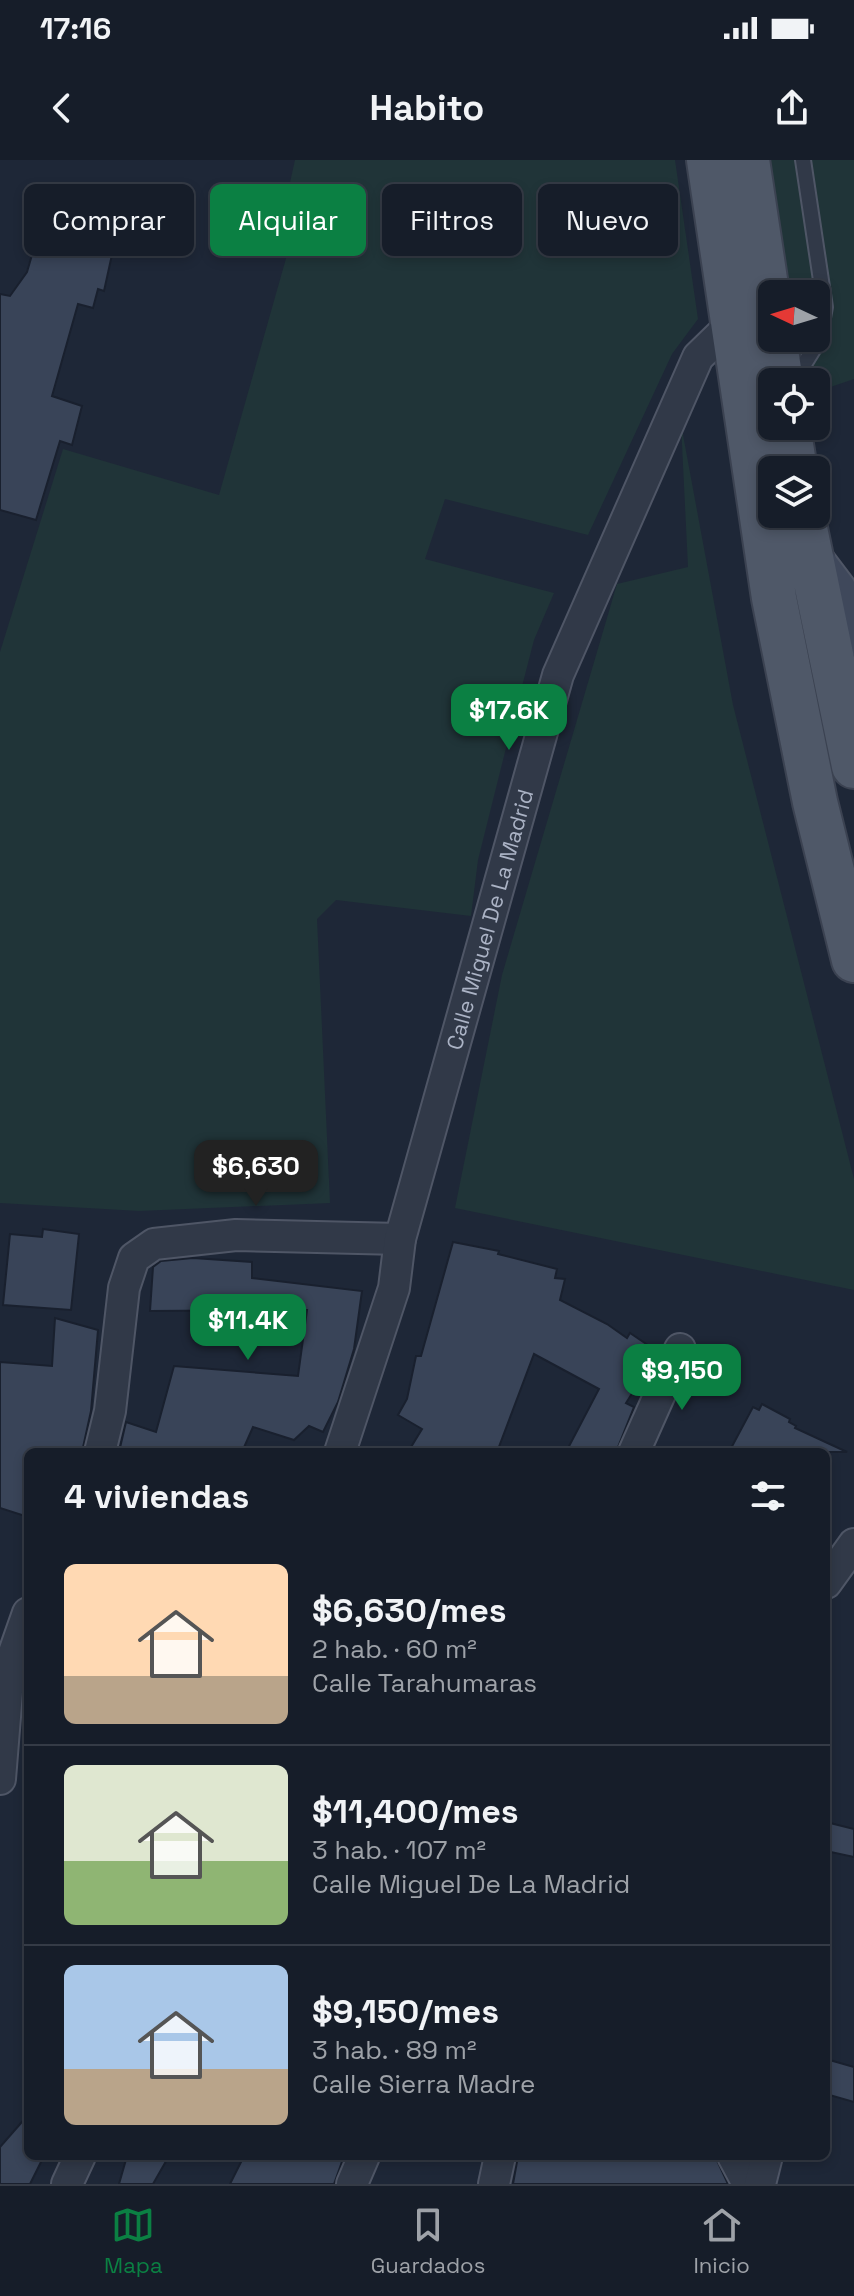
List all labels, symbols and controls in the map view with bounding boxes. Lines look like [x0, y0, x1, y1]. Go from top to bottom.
text: 17:16 [40, 9, 111, 48]
text: Habito [370, 85, 484, 131]
icon: back [40, 86, 84, 130]
icon: share [770, 86, 814, 130]
chip: Comprar [24, 184, 194, 256]
chip: Alquilar [210, 184, 366, 256]
chip: Filtros [382, 184, 522, 256]
chip: Nuevo [538, 184, 678, 256]
north arrow [758, 280, 830, 352]
map controls [758, 280, 830, 528]
button: locate [758, 368, 830, 440]
button: layers [758, 456, 830, 528]
pin: $17.6K [444, 684, 574, 752]
text: $17.6K [469, 693, 549, 727]
street label: Calle Miguel De La Madrid [440, 786, 539, 1053]
pin: $6,630 [191, 1140, 321, 1208]
text: $6,630 [212, 1149, 300, 1183]
pin: $11.4K [183, 1294, 313, 1362]
text: $11.4K [208, 1303, 288, 1337]
pin: $9,150 [617, 1344, 747, 1412]
text: $9,150 [641, 1353, 723, 1387]
icon: filters [746, 1474, 790, 1518]
text: 4 viviendas [64, 1475, 249, 1518]
text: $6,630/mes [312, 1589, 507, 1632]
icon: home [128, 1596, 224, 1692]
text: 2 hab. · 60 m² [312, 1632, 477, 1666]
text: Calle Tarahumaras [312, 1666, 537, 1700]
text: $11,400/mes [312, 1790, 519, 1833]
icon: home [128, 1797, 224, 1893]
text: 3 hab. · 107 m² [312, 1833, 486, 1867]
text: Calle Miguel De La Madrid [312, 1867, 630, 1901]
text: $9,150/mes [312, 1990, 499, 2033]
icon: home [128, 1997, 224, 2093]
text: 3 hab. · 89 m² [312, 2033, 476, 2067]
text: Calle Sierra Madre [312, 2067, 536, 2101]
tab: Mapa [104, 2203, 163, 2279]
tab: Guardados [371, 2203, 485, 2279]
tab: Inicio [693, 2203, 750, 2279]

